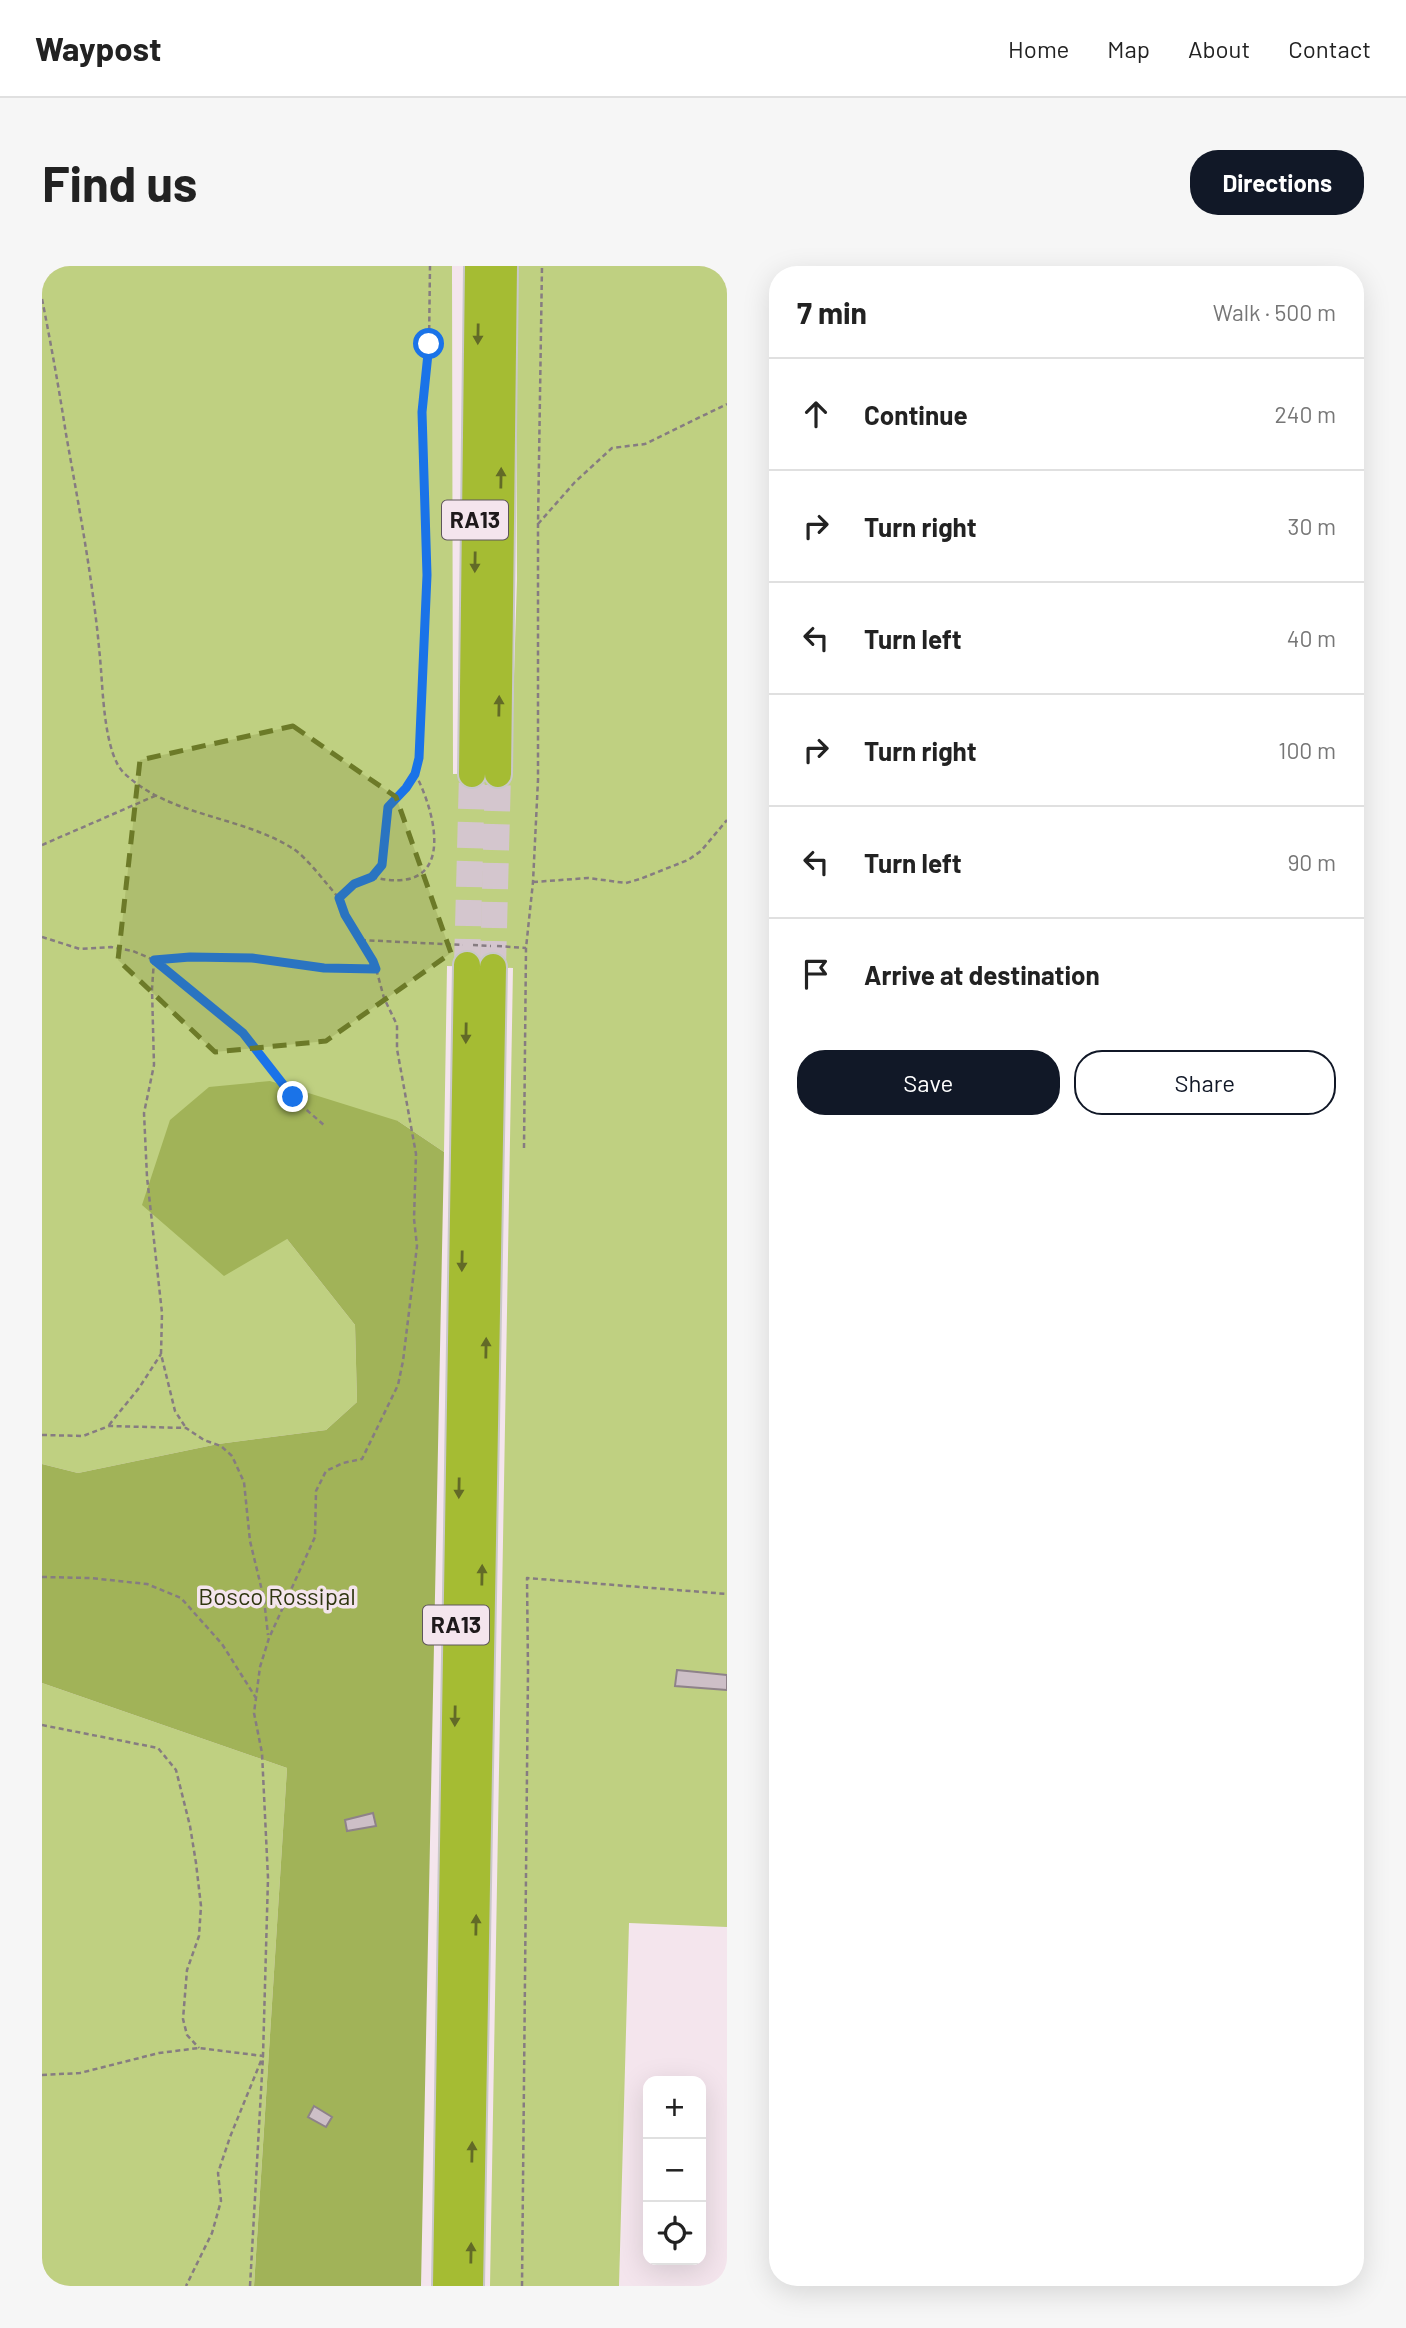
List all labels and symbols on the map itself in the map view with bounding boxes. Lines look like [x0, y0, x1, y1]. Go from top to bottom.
one-way arrow [472, 323, 483, 345]
route start [413, 328, 444, 359]
one-way arrow [495, 467, 507, 489]
road number: RA13 [442, 500, 508, 540]
one-way arrow [469, 551, 481, 573]
one-way arrow [493, 695, 505, 717]
one-way arrow [460, 1022, 472, 1044]
route end [277, 1081, 308, 1112]
one-way arrow [457, 1250, 468, 1272]
one-way arrow [480, 1336, 492, 1358]
one-way arrow [453, 1477, 464, 1499]
one-way arrow [477, 1564, 488, 1586]
park label: Bosco Rossipal [198, 1581, 356, 1610]
road number: RA13 [423, 1606, 489, 1644]
one-way arrow [449, 1705, 461, 1727]
one-way arrow [471, 1914, 482, 1936]
one-way arrow [467, 2141, 478, 2163]
one-way arrow [465, 2242, 476, 2264]

